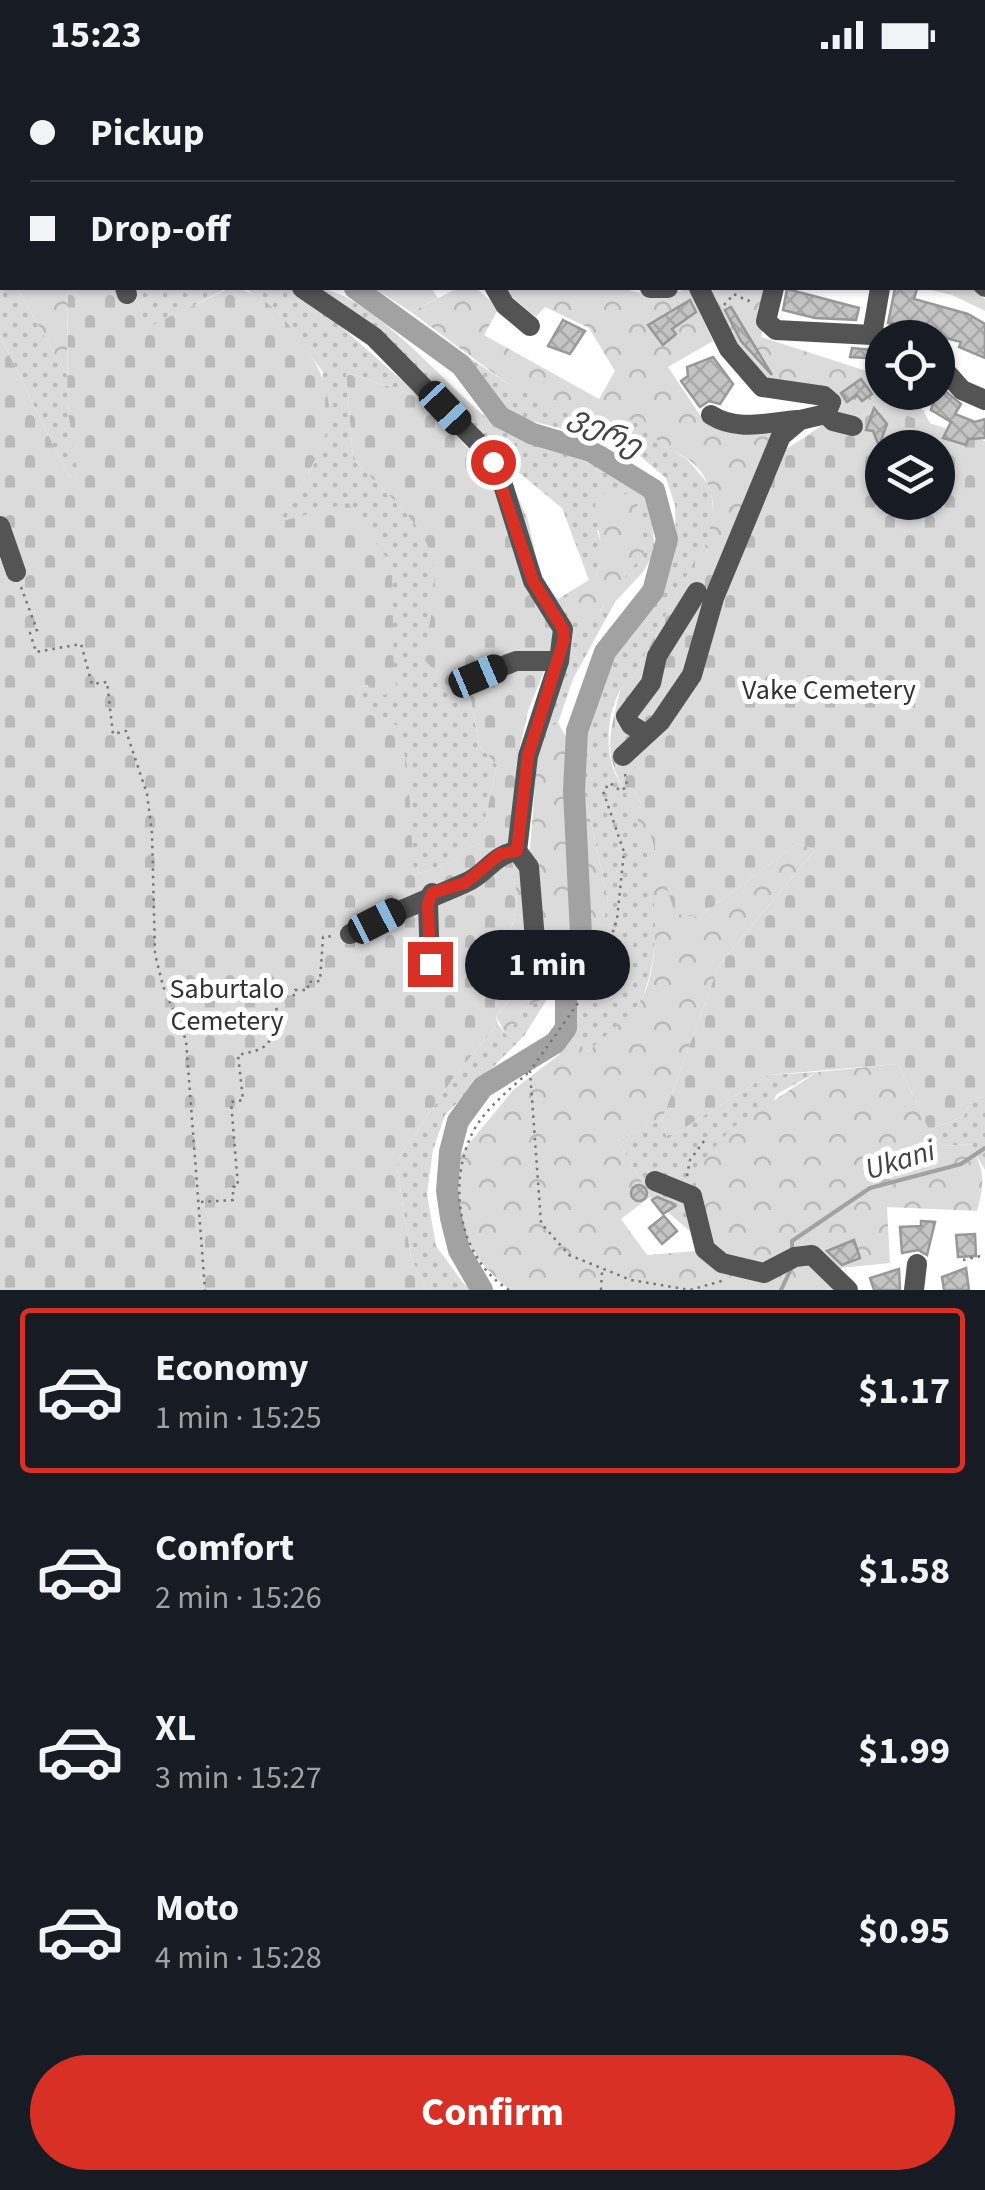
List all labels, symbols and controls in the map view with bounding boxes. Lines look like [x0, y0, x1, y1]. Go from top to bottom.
text: 15:23 [50, 8, 142, 62]
text: Pickup [90, 106, 204, 160]
text: Drop-off [90, 202, 230, 256]
map controls [865, 320, 955, 520]
button: locate [865, 320, 955, 410]
car [414, 376, 476, 440]
water label: ვერე [562, 394, 651, 468]
button: layers [865, 430, 955, 520]
route start [471, 440, 516, 485]
car [445, 650, 511, 702]
park label: Vake Cemetery [742, 670, 916, 710]
car [343, 894, 411, 948]
callout: 1 min [465, 929, 630, 999]
route end [408, 942, 453, 987]
text: 1 min [509, 942, 586, 988]
park label: Saburtalo Cemetery [170, 969, 284, 1041]
water label: Ukani [860, 1129, 941, 1191]
text: Economy [155, 1341, 308, 1395]
icon: car [35, 1346, 125, 1436]
text: $1.17 [858, 1364, 950, 1418]
text: 1 min · 15:25 [155, 1395, 322, 1441]
text: Comfort [155, 1521, 294, 1575]
icon: car [35, 1526, 125, 1616]
text: $1.58 [858, 1544, 950, 1598]
text: 2 min · 15:26 [155, 1575, 322, 1621]
text: XL [155, 1701, 196, 1755]
icon: car [35, 1706, 125, 1796]
text: $1.99 [858, 1724, 950, 1778]
text: 3 min · 15:27 [155, 1755, 322, 1801]
text: Moto [155, 1881, 239, 1935]
icon: car [35, 1886, 125, 1976]
text: $0.95 [858, 1904, 950, 1958]
text: 4 min · 15:28 [155, 1935, 322, 1981]
button: Confirm [30, 2055, 955, 2170]

